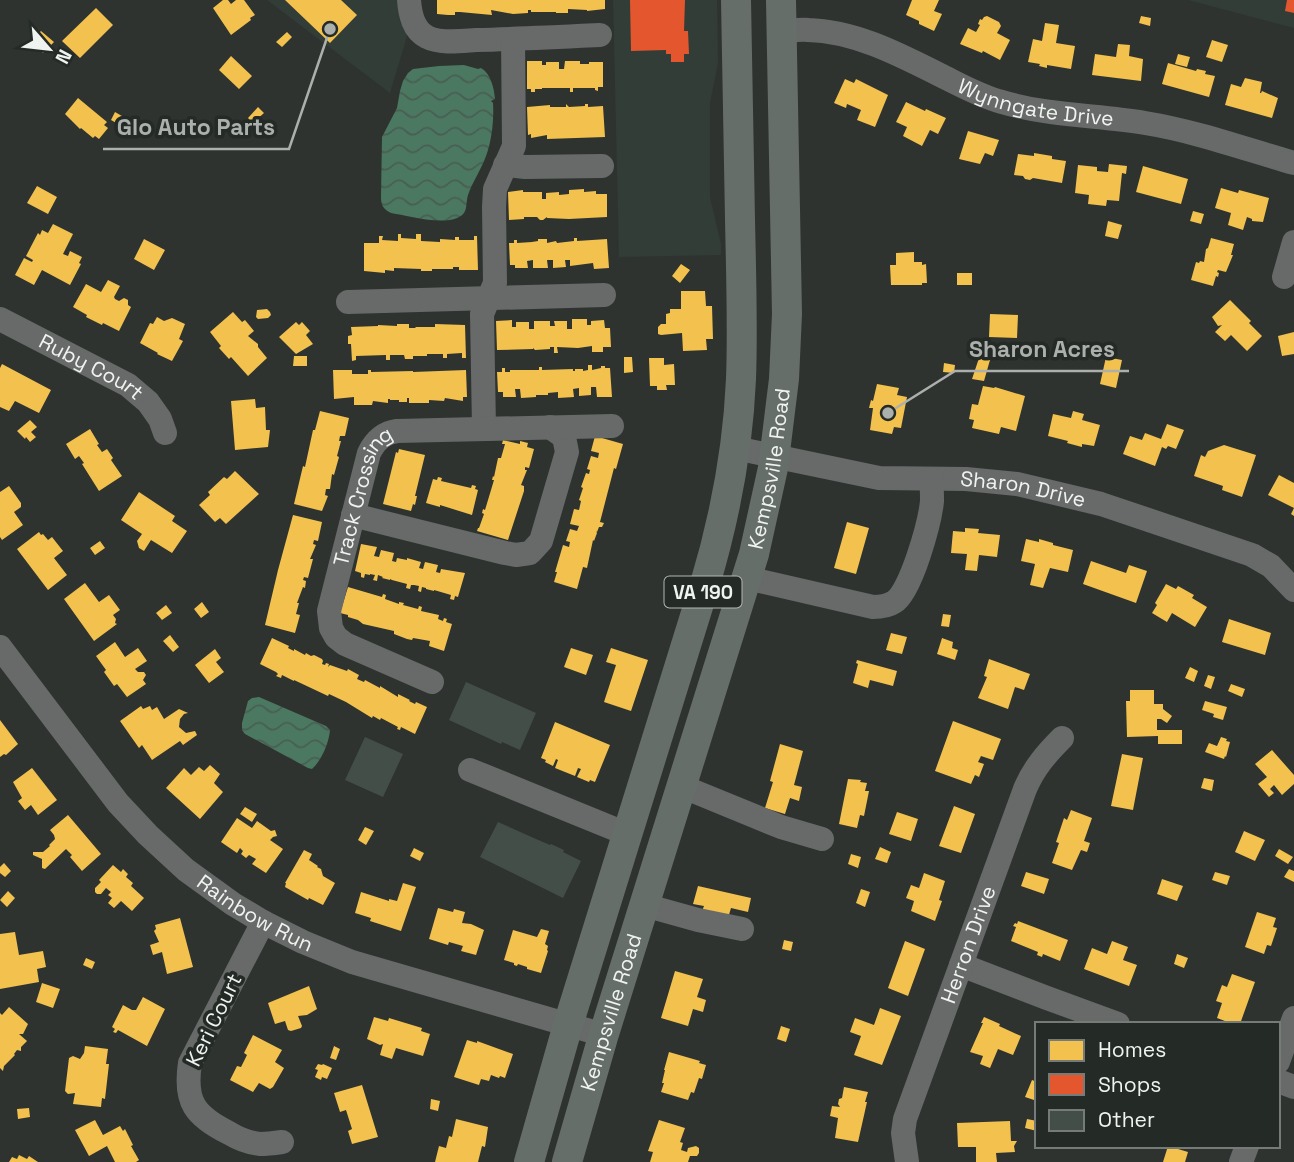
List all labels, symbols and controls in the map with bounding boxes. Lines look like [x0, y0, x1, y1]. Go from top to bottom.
north arrow [14, 14, 84, 84]
text: N [50, 45, 78, 68]
street label: Wynngate Drive [953, 72, 1115, 132]
callout: Glo Auto Parts [103, 105, 289, 149]
text: Glo Auto Parts [117, 112, 275, 142]
street label: Ruby Court [35, 327, 150, 406]
callout: Sharon Acres [955, 327, 1129, 371]
text: Sharon Acres [969, 334, 1115, 364]
street label: Kempsville Road [741, 386, 796, 552]
street label: Track Crossing [327, 420, 397, 569]
street label: Sharon Drive [959, 465, 1088, 513]
road number: VA 190 [664, 576, 742, 608]
street label: Rainbow Run [192, 868, 317, 958]
street label: Herron Drive [934, 882, 1002, 1007]
street label: Kempsville Road [574, 930, 648, 1094]
street label: Keri Court [179, 969, 248, 1071]
legend [1035, 1022, 1280, 1148]
text: Homes [1098, 1036, 1166, 1063]
text: Shops [1098, 1071, 1161, 1098]
text: Other [1098, 1106, 1155, 1133]

